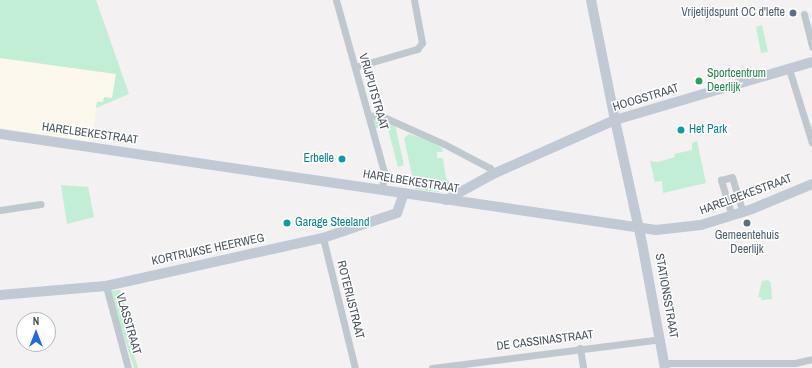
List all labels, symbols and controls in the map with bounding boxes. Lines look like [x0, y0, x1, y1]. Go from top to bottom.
place label: Vrijetijdspunt OC d'Iefte [681, 6, 785, 20]
marker: Vrijetijdspunt OC d'Iefte [788, 8, 798, 18]
street label: VRIJPUTSTRAAT [355, 52, 391, 132]
place label: Sportcentrum Deerlijk [707, 67, 766, 95]
marker: Sportcentrum Deerlijk [694, 76, 704, 86]
street label: HOOGSTRAAT [611, 81, 681, 115]
street label: HARELBEKESTRAAT [41, 120, 139, 148]
place label: Het Park [689, 123, 727, 137]
marker: Het Park [676, 125, 686, 135]
place label: Erbelle [303, 152, 334, 166]
marker: Erbelle [337, 154, 347, 164]
street label: HARELBEKESTRAAT [362, 167, 460, 197]
street label: HARELBEKESTRAAT [698, 172, 794, 218]
place label: Garage Steeland [295, 216, 369, 230]
marker: Garage Steeland [282, 218, 292, 228]
marker: Gemeentehuis Deerlijk [742, 218, 752, 228]
place label: Gemeentehuis Deerlijk [715, 229, 779, 257]
street label: KORTRIJKSE HEERWEG [150, 231, 266, 269]
street label: STATIONSSTRAAT [651, 252, 681, 340]
street label: ROTERIJSTRAAT [333, 259, 367, 341]
street label: VLASSTRAAT [112, 292, 144, 356]
north arrow [16, 312, 56, 352]
text: N [33, 314, 39, 328]
street label: DE CASSINASTRAAT [496, 328, 594, 354]

